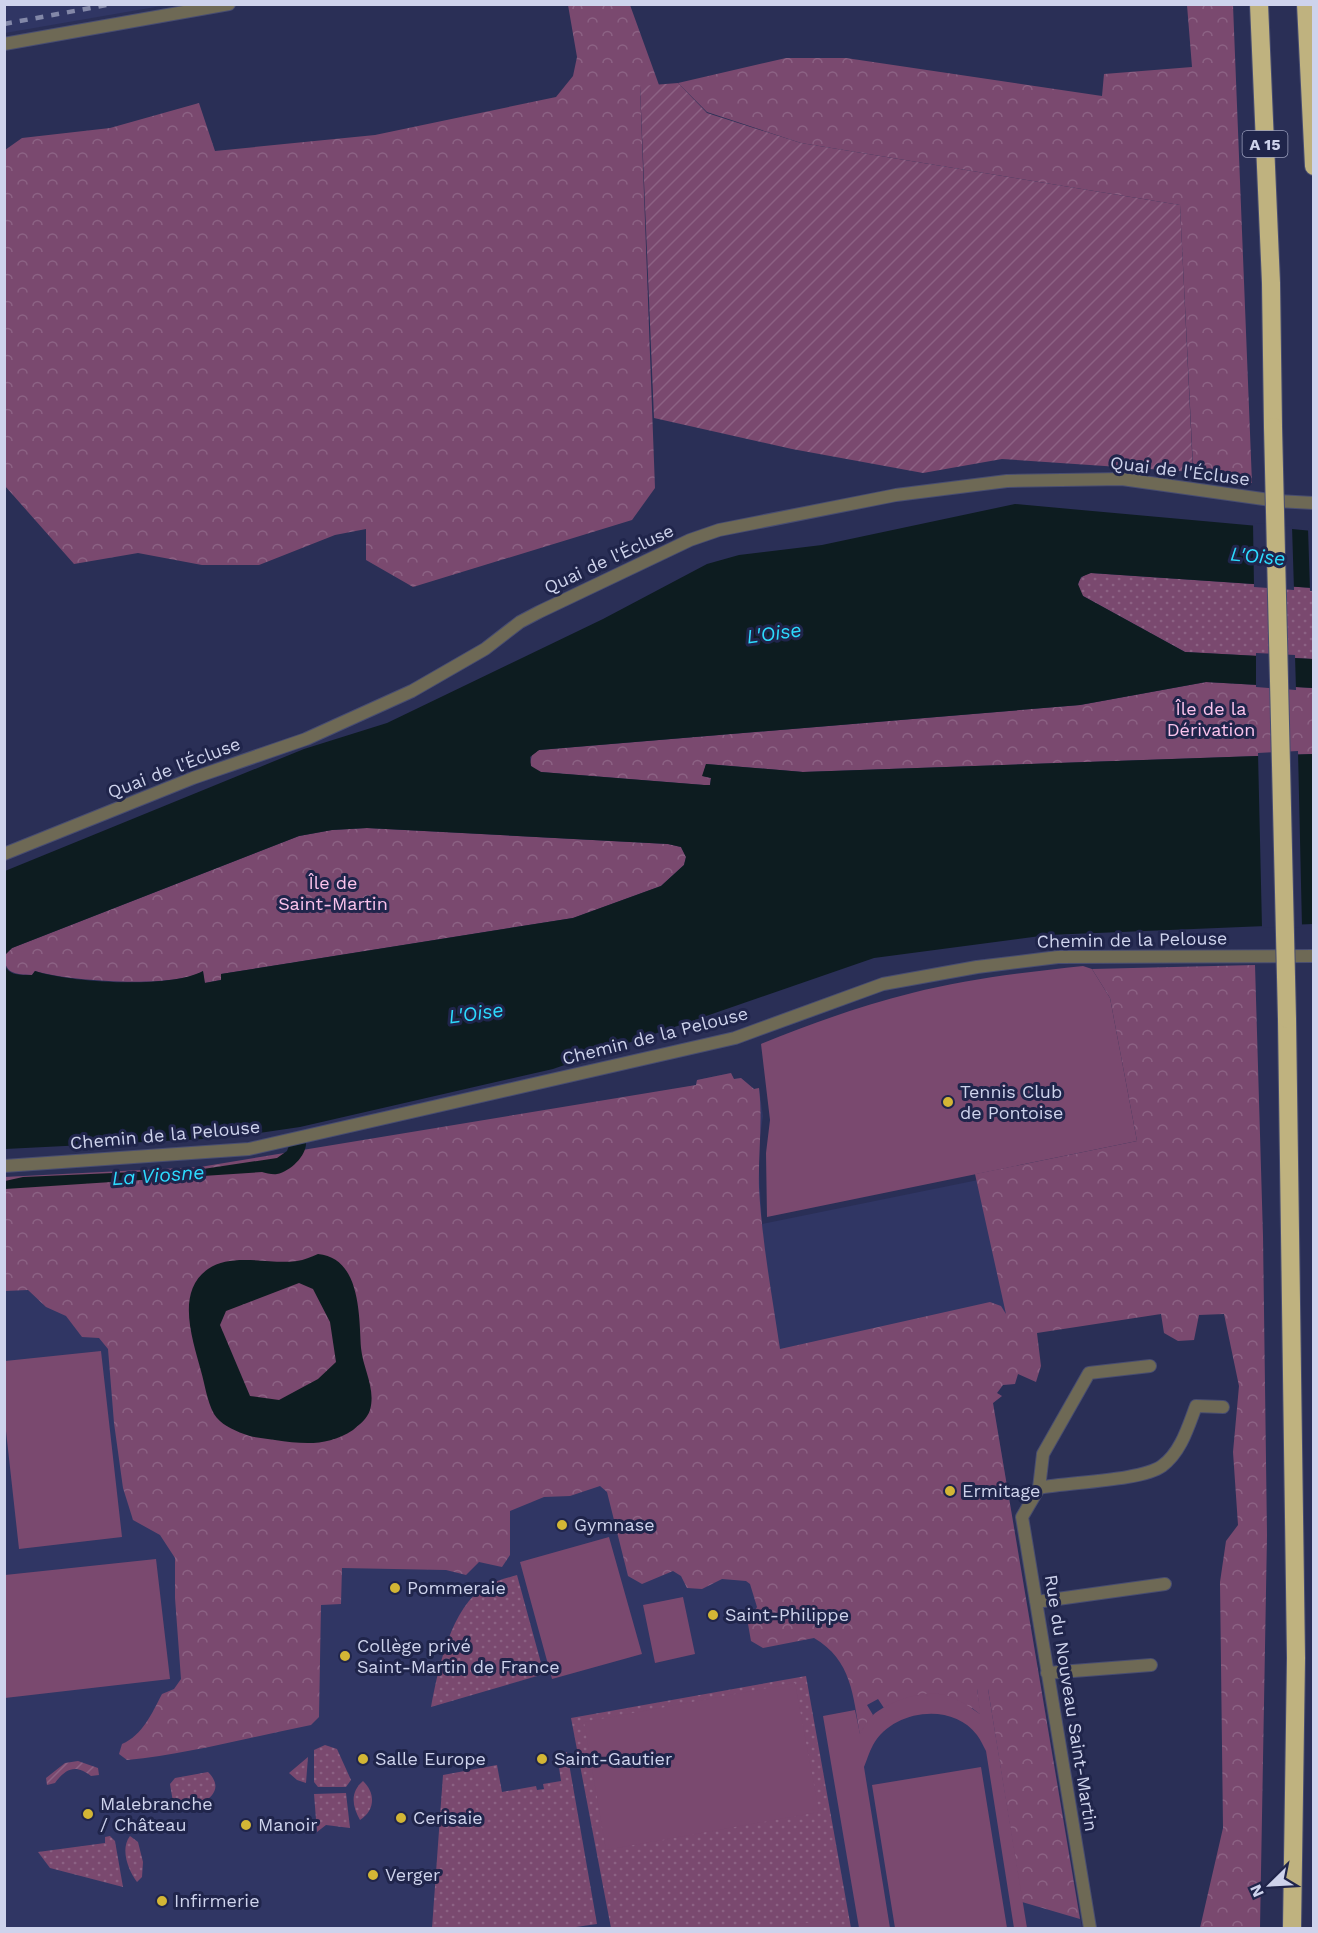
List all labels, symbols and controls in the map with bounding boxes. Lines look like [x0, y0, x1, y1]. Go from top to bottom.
road number: A 15 [1242, 131, 1288, 157]
street label: Quai de l'Écluse [1109, 452, 1251, 489]
street label: Quai de l'Écluse [541, 519, 677, 598]
water label: L'Oise [1229, 542, 1287, 570]
water label: L'Oise [745, 617, 803, 649]
park label: Île de la Dérivation [1167, 698, 1255, 740]
street label: Quai de l'Écluse [104, 733, 243, 803]
park label: Île de Saint-Martin [278, 872, 388, 914]
street label: Chemin de la Pelouse [1036, 927, 1228, 952]
water label: L'Oise [447, 997, 505, 1029]
street label: Chemin de la Pelouse [560, 1002, 750, 1069]
place label: Tennis Club de Pontoise [960, 1081, 1063, 1123]
marker: Tennis Club de Pontoise [941, 1095, 955, 1109]
street label: Chemin de la Pelouse [69, 1116, 261, 1153]
water label: La Viosne [111, 1160, 205, 1190]
place label: Ermitage [962, 1480, 1040, 1501]
marker: Ermitage [943, 1484, 957, 1498]
place label: Gymnase [574, 1514, 655, 1535]
marker: Gymnase [555, 1518, 569, 1532]
street label: Rue du Nouveau Saint-Martin [1041, 1573, 1102, 1833]
place label: Pommeraie [407, 1577, 506, 1598]
marker: Pommeraie [388, 1581, 402, 1595]
place label: Saint-Philippe [725, 1604, 849, 1625]
marker: Saint-Philippe [706, 1608, 720, 1622]
place label: Collège privé Saint-Martin de France [357, 1635, 560, 1677]
marker: Collège privé Saint-Martin de France [338, 1649, 352, 1663]
place label: Salle Europe [375, 1748, 486, 1769]
place label: Saint-Gautier [554, 1748, 672, 1769]
marker: Salle Europe [356, 1752, 370, 1766]
marker: Saint-Gautier [535, 1752, 549, 1766]
place label: Malebranche / Château [100, 1793, 213, 1835]
marker: Malebranche / Château [81, 1807, 95, 1821]
place label: Cerisaie [413, 1807, 483, 1828]
marker: Cerisaie [394, 1811, 408, 1825]
place label: Manoir [258, 1814, 318, 1835]
marker: Manoir [239, 1818, 253, 1832]
north arrow [1240, 1855, 1300, 1915]
place label: Verger [385, 1864, 440, 1885]
marker: Verger [366, 1868, 380, 1882]
text: N [1246, 1882, 1268, 1900]
place label: Infirmerie [174, 1890, 260, 1911]
marker: Infirmerie [155, 1894, 169, 1908]

